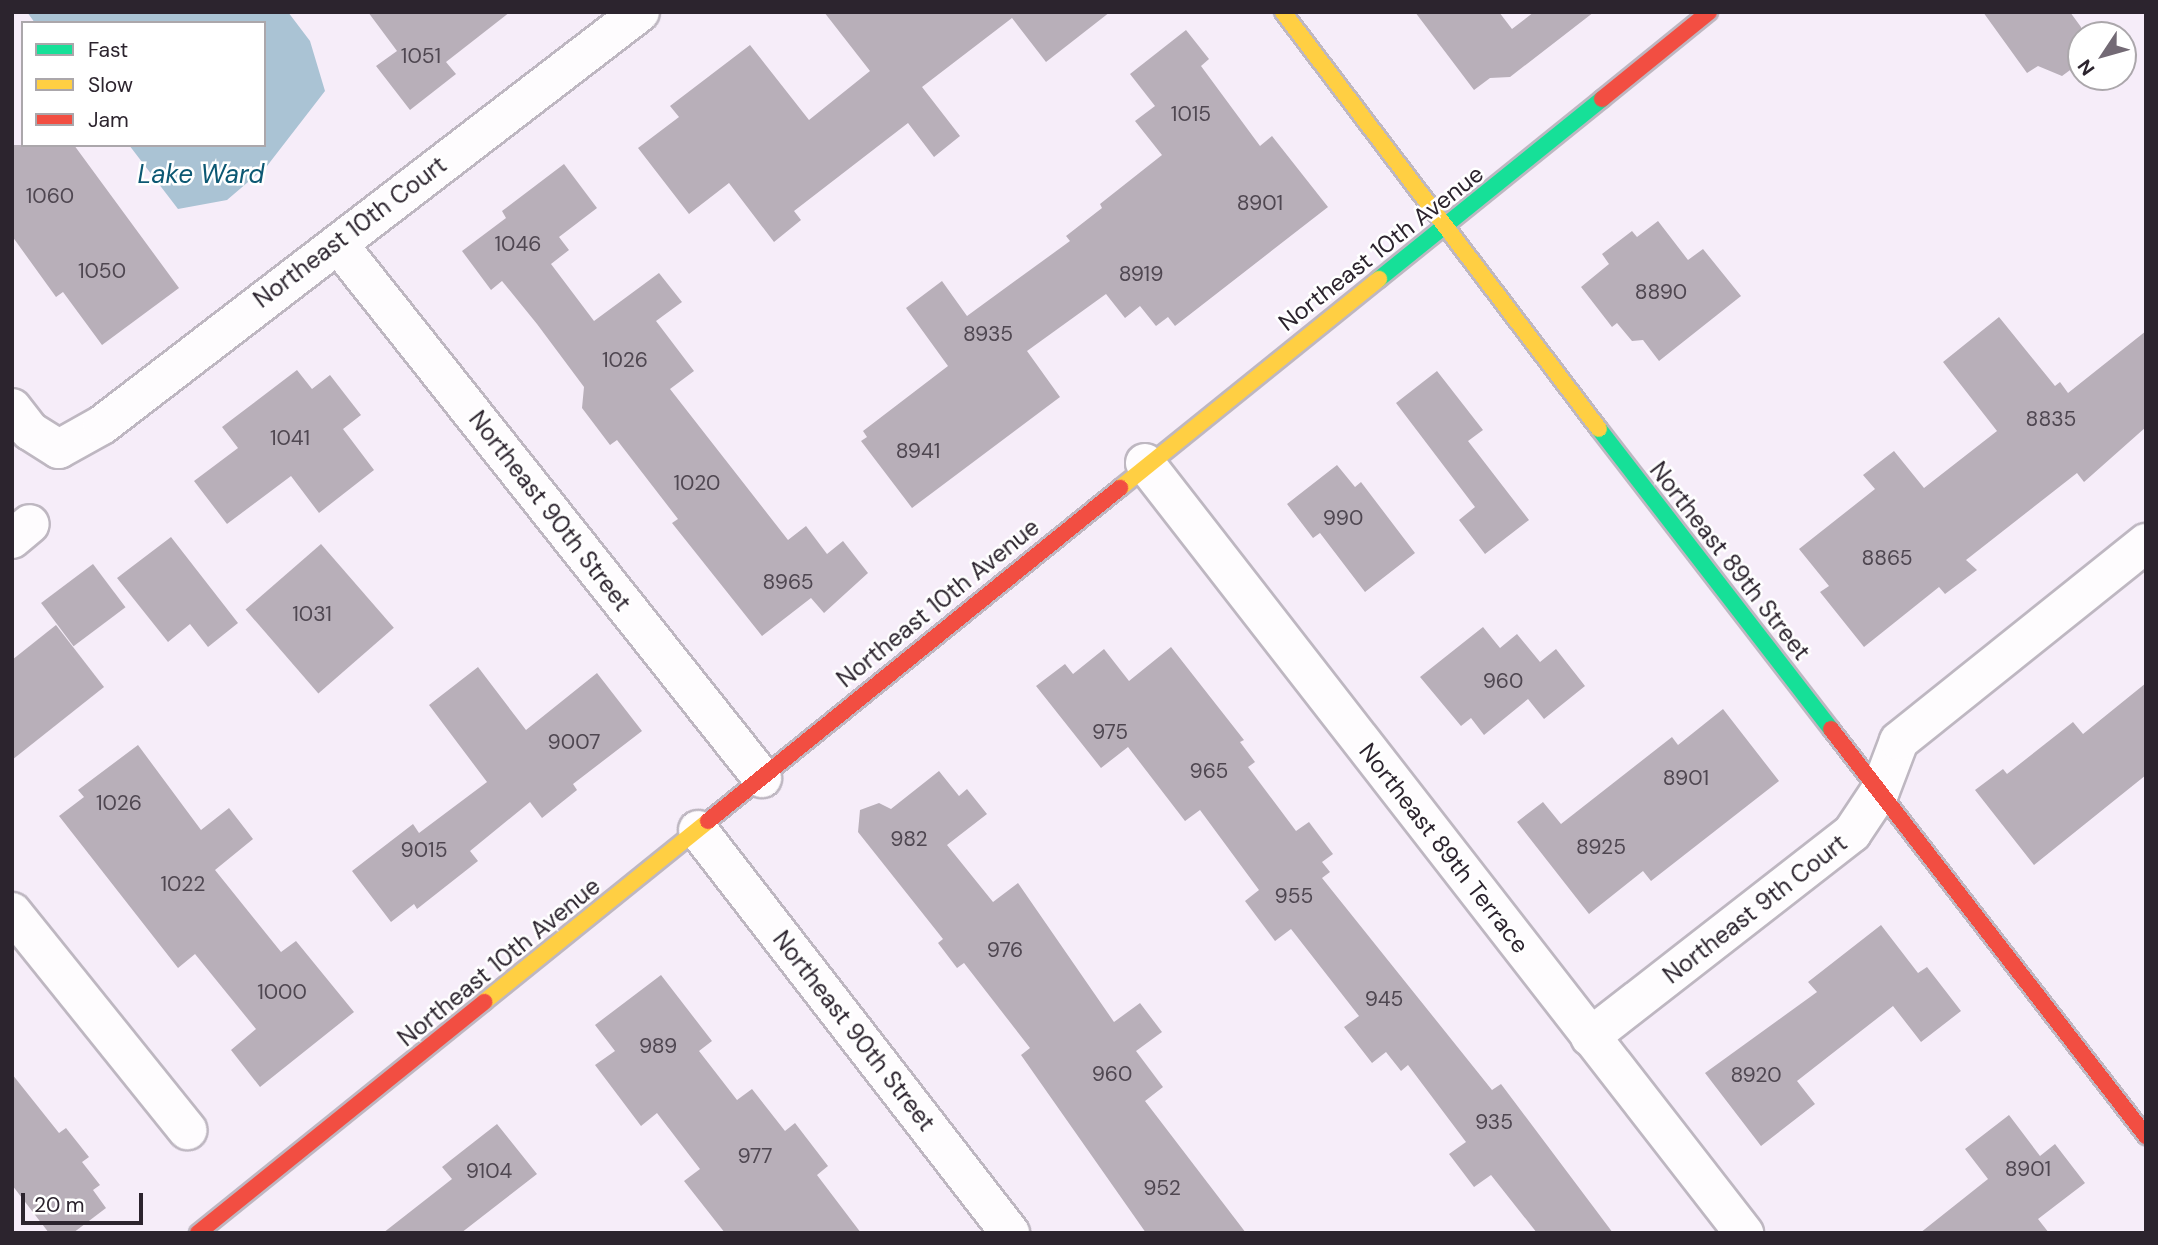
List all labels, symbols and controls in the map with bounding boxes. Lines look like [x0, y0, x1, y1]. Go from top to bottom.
legend [21, 21, 266, 147]
north arrow [2067, 21, 2137, 91]
text: Fast [88, 36, 128, 64]
house number: 1051 [401, 43, 441, 69]
text: N [2072, 55, 2100, 80]
text: Slow [88, 71, 133, 99]
house number: 1015 [1171, 101, 1211, 127]
text: Jam [88, 106, 129, 134]
street label: Northeast 10th Court [248, 150, 452, 314]
water label: Lake Ward [137, 159, 265, 191]
street label: Northeast 10th Avenue [1273, 159, 1489, 337]
house number: 1060 [26, 183, 74, 209]
house number: 8901 [1237, 190, 1283, 216]
house number: 1046 [495, 231, 541, 257]
house number: 1050 [78, 258, 126, 284]
house number: 8919 [1119, 261, 1163, 287]
house number: 8890 [1635, 279, 1687, 305]
house number: 8935 [963, 321, 1013, 347]
house number: 1026 [602, 347, 648, 373]
street label: Northeast 90th Street [463, 405, 637, 617]
house number: 8835 [2026, 406, 2076, 432]
house number: 1041 [270, 425, 310, 451]
house number: 8941 [896, 438, 940, 464]
street label: Northeast 89th Street [1644, 456, 1816, 666]
house number: 1020 [674, 470, 720, 496]
house number: 990 [1323, 505, 1363, 531]
street label: Northeast 10th Avenue [831, 513, 1045, 693]
house number: 8865 [1861, 545, 1913, 571]
house number: 8965 [763, 569, 813, 595]
house number: 1031 [292, 601, 332, 627]
house number: 960 [1483, 668, 1523, 694]
house number: 975 [1092, 719, 1128, 745]
house number: 9007 [548, 729, 600, 755]
street label: Northeast 89th Terrace [1353, 737, 1535, 959]
house number: 965 [1190, 758, 1228, 784]
house number: 8901 [1663, 765, 1709, 791]
house number: 1026 [96, 790, 142, 816]
house number: 982 [890, 826, 928, 852]
street label: Northeast 9th Court [1657, 828, 1853, 990]
house number: 8925 [1576, 834, 1626, 860]
house number: 9015 [401, 837, 447, 863]
house number: 1022 [161, 871, 205, 897]
street label: Northeast 10th Avenue [392, 872, 606, 1052]
house number: 955 [1275, 883, 1313, 909]
street label: Northeast 90th Street [767, 925, 941, 1137]
house number: 976 [987, 937, 1023, 963]
house number: 1000 [257, 979, 307, 1005]
house number: 945 [1365, 986, 1403, 1012]
house number: 989 [639, 1033, 677, 1059]
house number: 960 [1092, 1061, 1132, 1087]
house number: 8920 [1730, 1062, 1782, 1088]
house number: 935 [1475, 1109, 1513, 1135]
house number: 977 [737, 1143, 773, 1169]
house number: 8901 [2005, 1156, 2051, 1182]
house number: 9104 [466, 1158, 512, 1184]
house number: 952 [1143, 1175, 1181, 1201]
scale bar [24, 1178, 147, 1222]
text: 20 m [34, 1191, 85, 1219]

